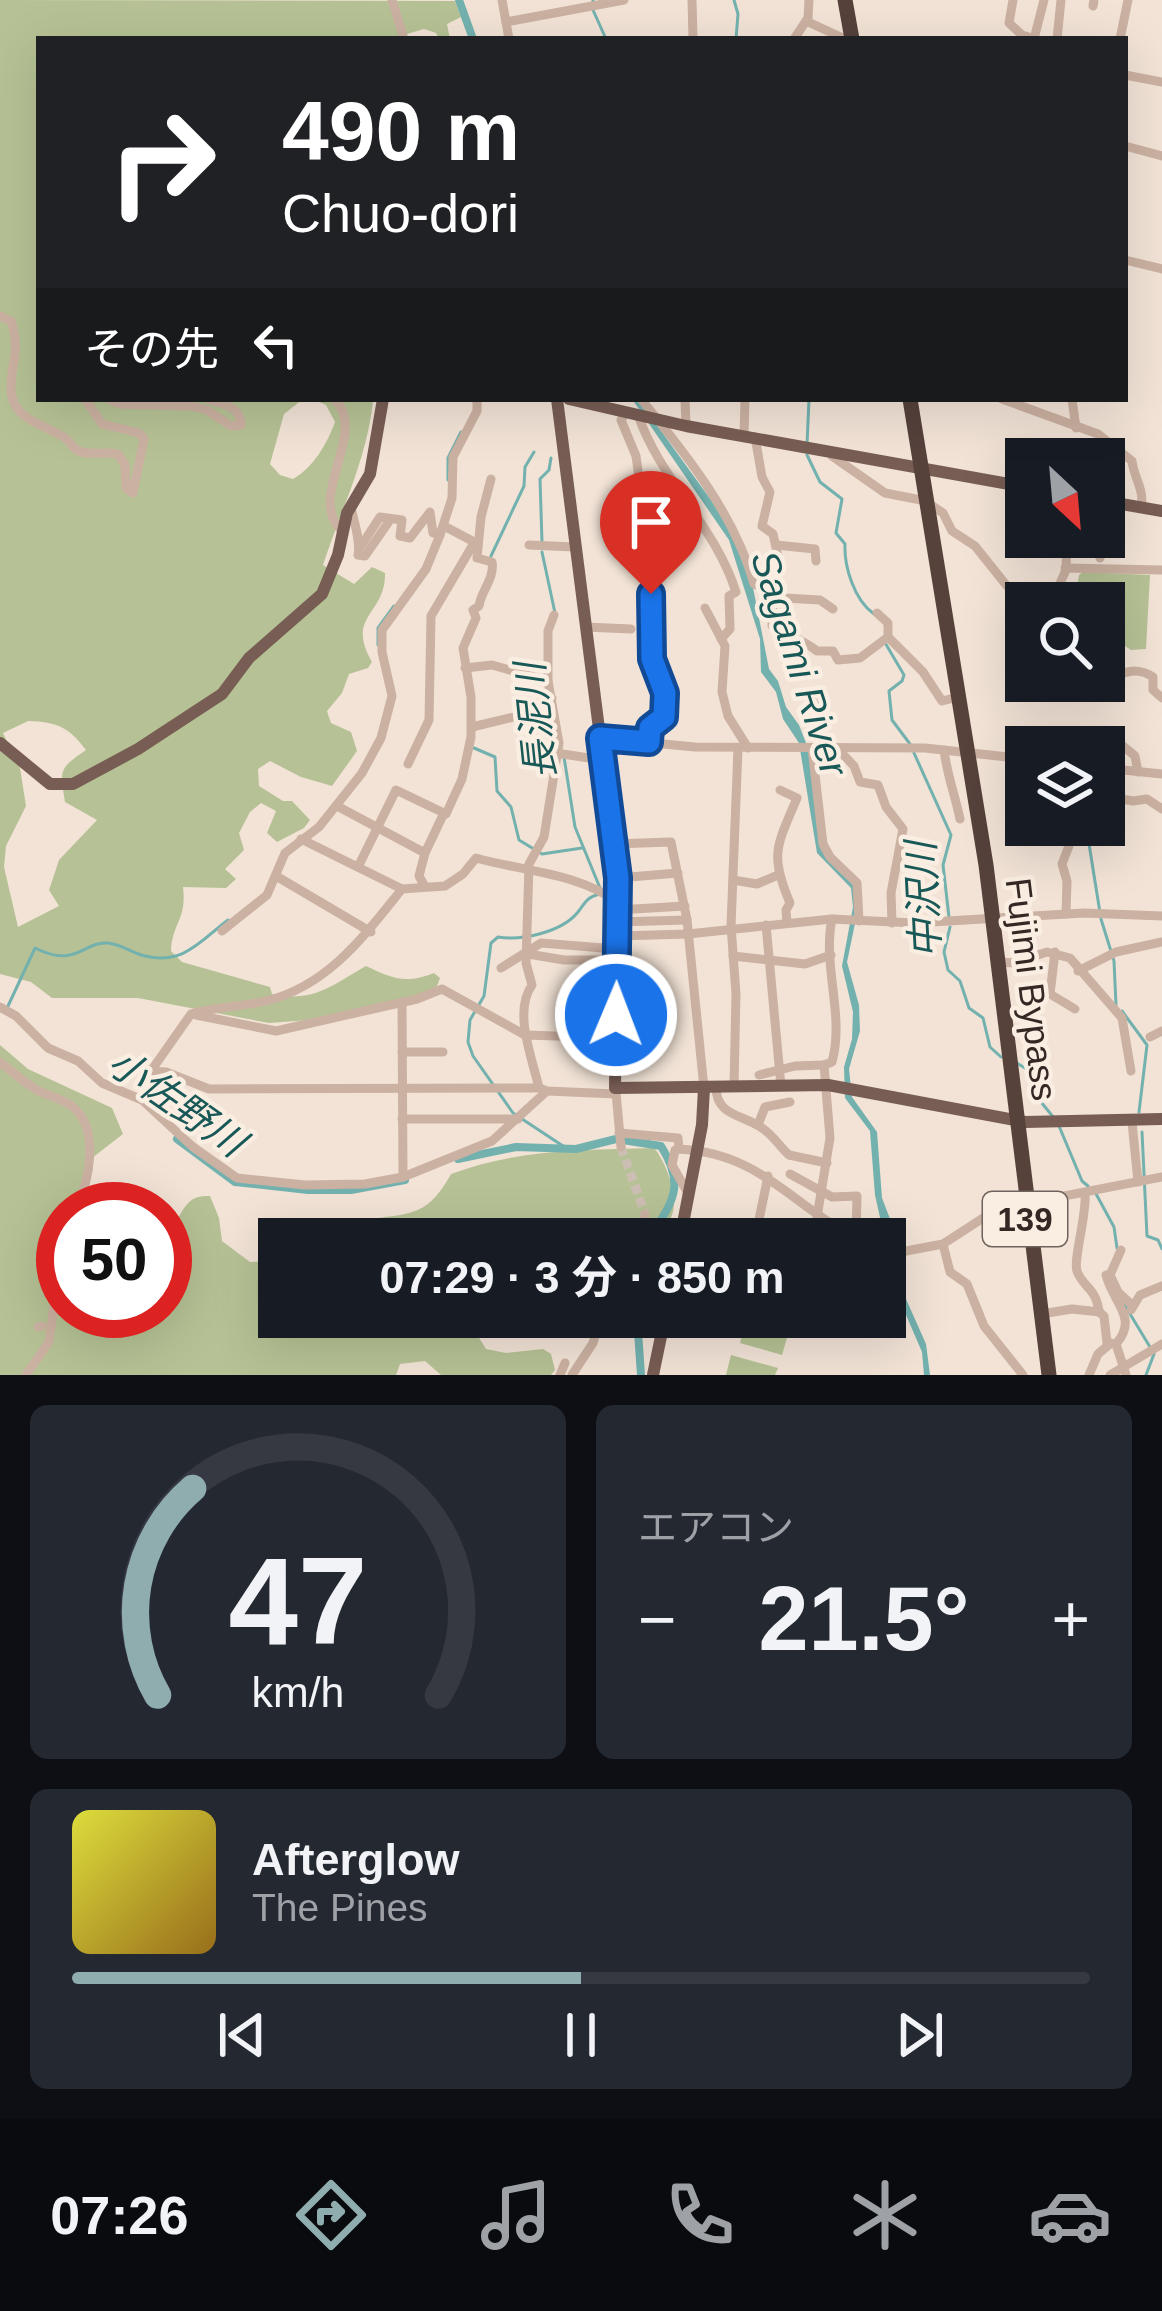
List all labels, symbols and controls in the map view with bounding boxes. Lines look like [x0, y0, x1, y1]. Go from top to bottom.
icon: right [84, 84, 240, 240]
text: 490 m [282, 84, 520, 178]
text: Chuo-dori [282, 183, 519, 243]
icon: left [243, 312, 309, 378]
text: その先 [84, 324, 219, 375]
north arrow [1005, 438, 1125, 558]
map controls [1005, 438, 1125, 846]
pin [600, 471, 702, 594]
icon: arrive [618, 489, 684, 555]
water label: Sagami River [743, 545, 857, 783]
button: search [1005, 582, 1125, 702]
water label: 長泥川 [508, 657, 563, 781]
button: layers [1005, 726, 1125, 846]
water label: 中沢川 [899, 836, 948, 960]
street label: Fujimi Bypass [998, 875, 1066, 1103]
position arrow [553, 952, 679, 1078]
water label: 小佐野川 [100, 1040, 256, 1167]
speed limit sign: 50 [36, 1182, 192, 1338]
road number: 139 [983, 1192, 1067, 1246]
text: 07:29 · 3 分 · 850 m [379, 1252, 785, 1303]
text: エアコン [638, 1506, 794, 1549]
text: 47 [229, 1531, 367, 1670]
text: 21.5° [758, 1569, 970, 1669]
text: − [638, 1582, 677, 1656]
text: + [1051, 1582, 1090, 1656]
text: km/h [252, 1668, 344, 1716]
text: Afterglow [252, 1834, 460, 1885]
text: The Pines [252, 1886, 428, 1929]
icon: previous [209, 2002, 275, 2068]
icon: pause [548, 2002, 614, 2068]
icon: next [887, 2002, 953, 2068]
icon: directions [289, 2173, 373, 2257]
icon: music [474, 2173, 558, 2257]
icon: phone [658, 2173, 742, 2257]
icon: climate [843, 2173, 927, 2257]
icon: car [1028, 2173, 1112, 2257]
text: 07:26 [50, 2185, 188, 2245]

